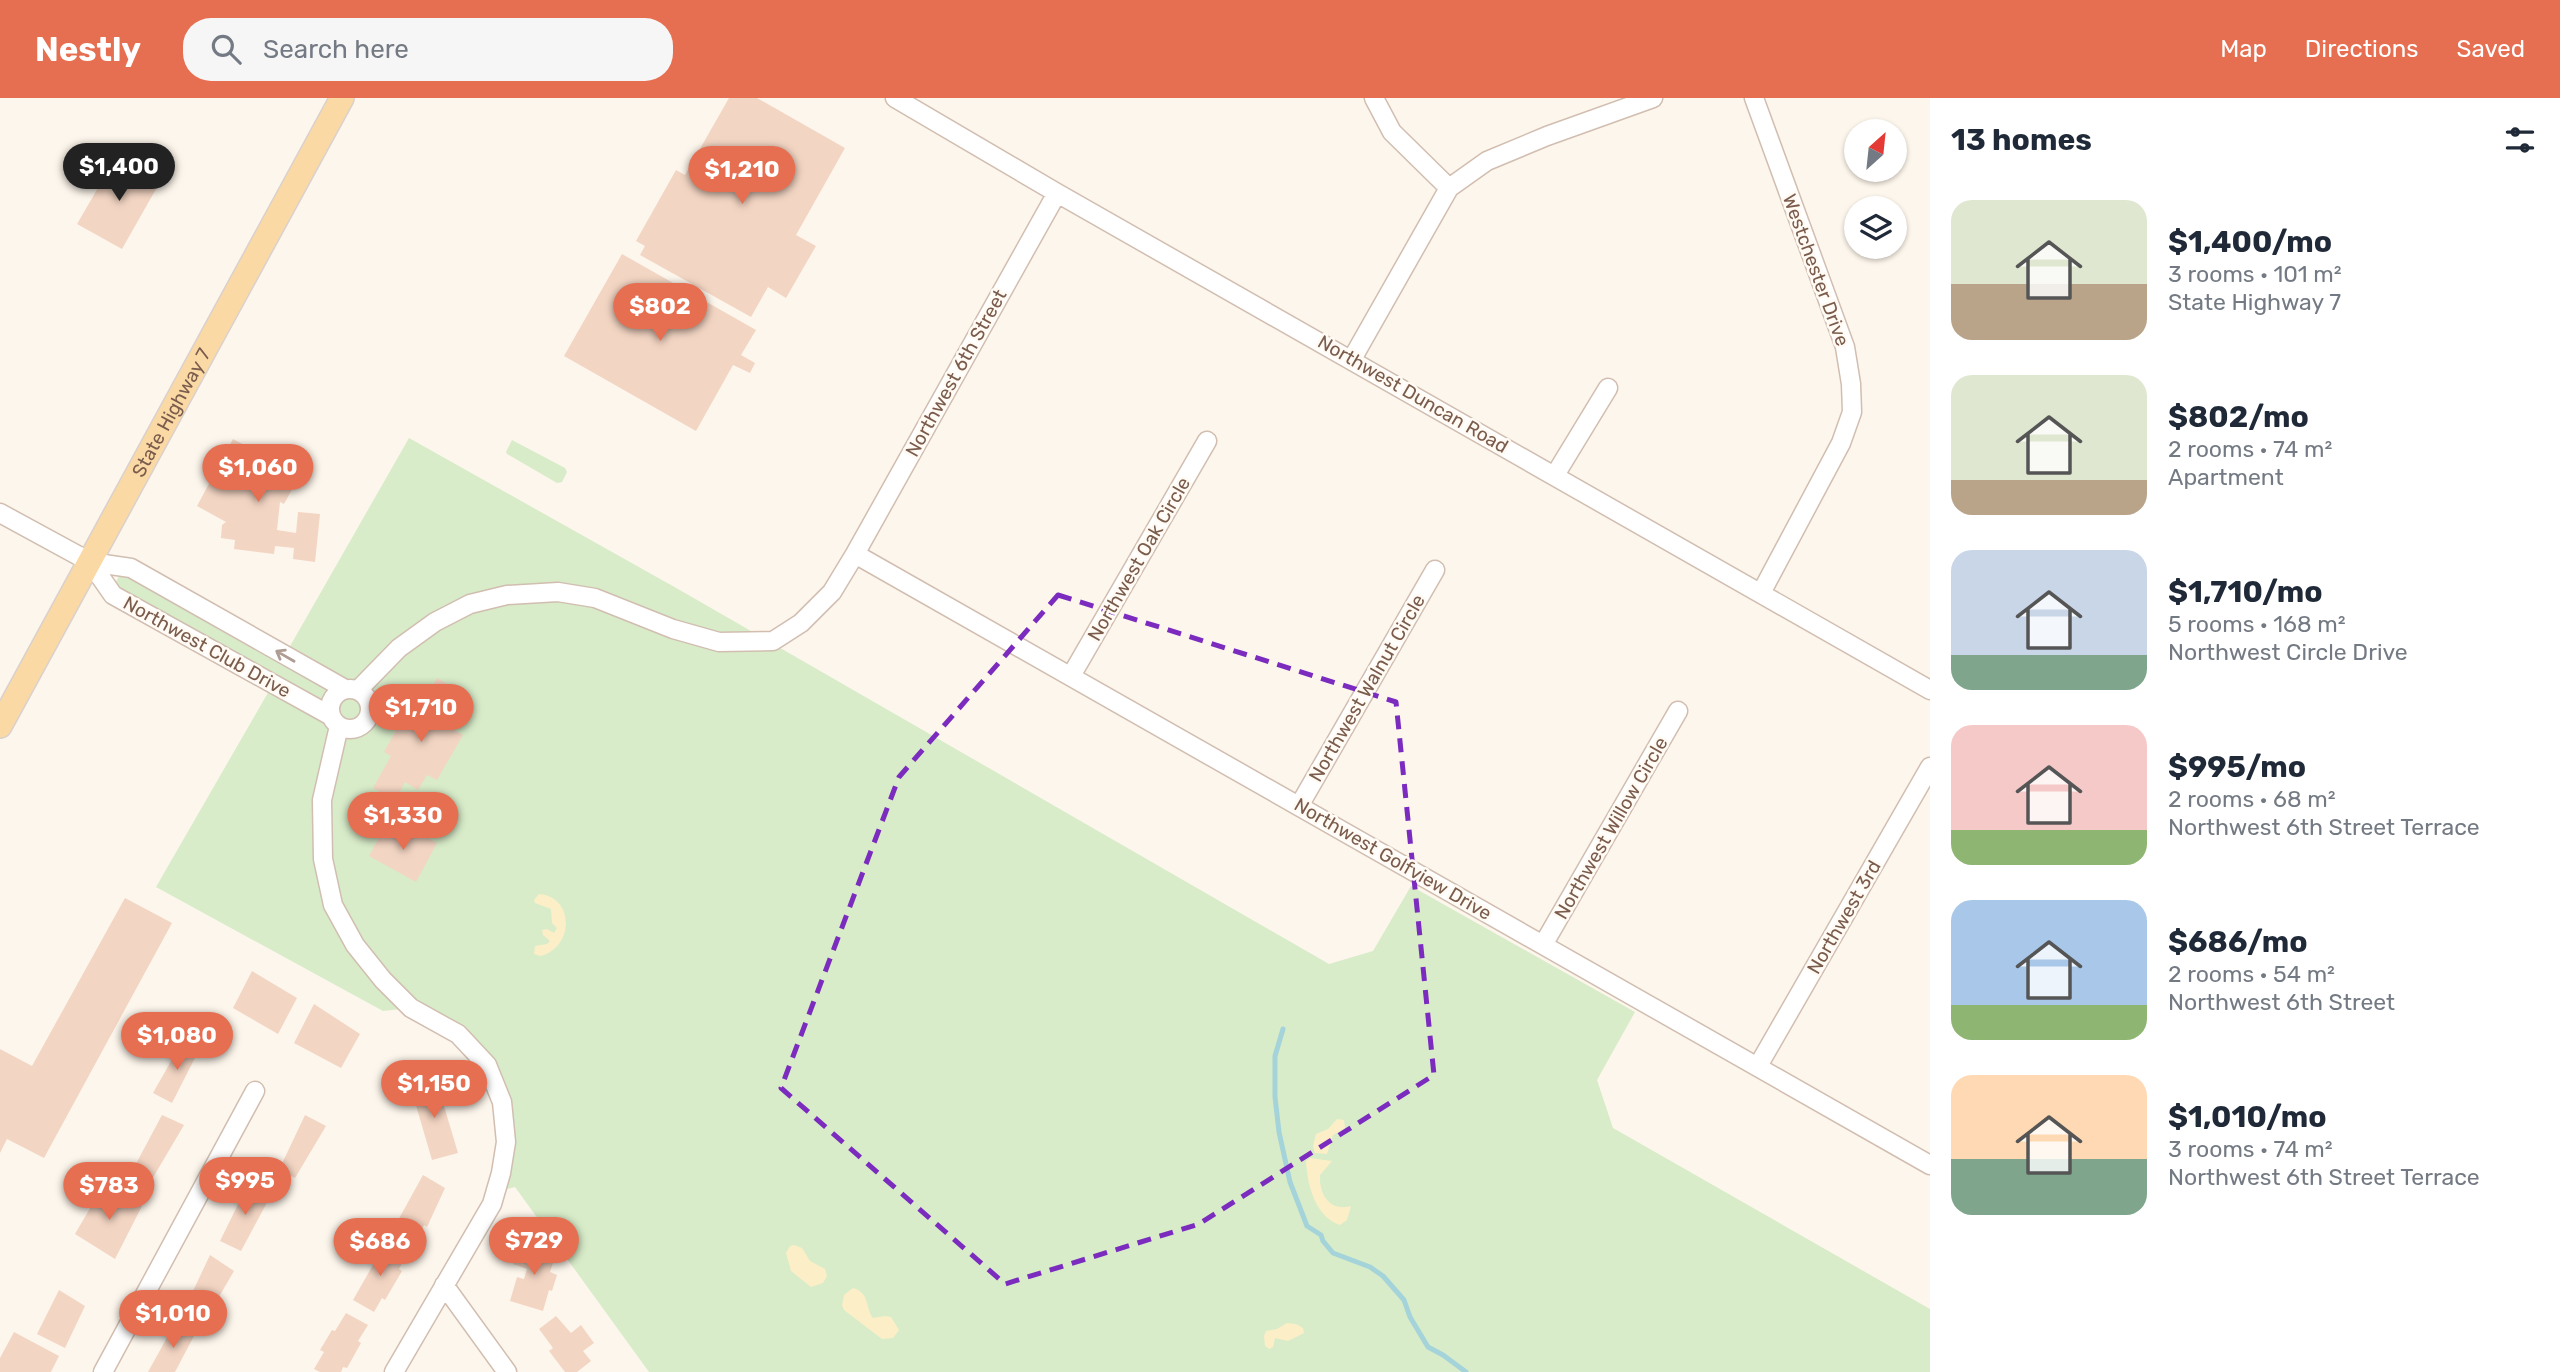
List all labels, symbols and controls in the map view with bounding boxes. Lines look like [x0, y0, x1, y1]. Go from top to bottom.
search box [183, 18, 673, 81]
text: Nestly [35, 30, 141, 69]
icon: search [207, 30, 245, 68]
text: Search here [263, 34, 409, 65]
text: Map [2220, 35, 2267, 63]
text: Directions [2305, 35, 2418, 63]
text: Saved [2456, 35, 2525, 63]
north arrow [1844, 119, 1908, 182]
map controls [1844, 119, 1907, 259]
icon: filters [2501, 121, 2539, 159]
text: 13 homes [1951, 122, 2092, 158]
pin: $1,400 [62, 144, 176, 203]
pin: $1,210 [685, 146, 799, 206]
text: $1,400 [79, 152, 159, 180]
text: $1,210 [704, 155, 780, 183]
street label: Westchester Drive [1778, 191, 1854, 349]
button: layers [1844, 196, 1907, 259]
text: $1,400/mo [2168, 224, 2332, 260]
icon: home [2007, 228, 2091, 312]
text: 3 rooms · 101 m² [2168, 260, 2342, 288]
pin: $802 [619, 284, 701, 343]
street label: Northwest 6th Street [900, 285, 1012, 461]
text: State Highway 7 [2168, 288, 2341, 316]
text: $802 [629, 292, 691, 320]
street label: Northwest Duncan Road [1314, 330, 1512, 458]
street label: State Highway 7 [126, 344, 215, 481]
text: $802/mo [2168, 399, 2309, 435]
icon: home [2007, 403, 2091, 487]
text: 2 rooms · 74 m² [2168, 435, 2332, 463]
pin: $1,060 [201, 444, 315, 504]
text: $1,060 [218, 453, 298, 481]
text: Apartment [2168, 463, 2284, 491]
street label: Northwest Oak Circle [1083, 473, 1195, 645]
text: $1,710/mo [2168, 574, 2323, 610]
icon: home [2007, 578, 2091, 662]
street label: Northwest Walnut Circle [1304, 590, 1430, 786]
street label: Northwest Club Drive [119, 591, 295, 703]
text: 5 rooms · 168 m² [2168, 610, 2346, 638]
text: Northwest Circle Drive [2168, 638, 2408, 666]
one-way arrow [276, 649, 296, 663]
pin: $1,710 [364, 684, 478, 744]
text: $1,710 [385, 693, 457, 721]
street label: Northwest Willow Circle [1549, 733, 1673, 923]
text: $995/mo [2168, 749, 2306, 785]
icon: home [2007, 753, 2091, 837]
text: 2 rooms · 68 m² [2168, 785, 2336, 813]
pin: $1,330 [346, 792, 460, 852]
street label: Northwest Golfview Drive [1290, 793, 1496, 925]
text: $1,330 [363, 801, 443, 829]
text: Northwest 6th Street Terrace [2168, 813, 2480, 841]
street label: Northwest 3rd [1802, 856, 1886, 978]
text: $686/mo [2168, 924, 2308, 960]
icon: home [2007, 928, 2091, 1012]
text: 2 rooms · 54 m² [2168, 960, 2335, 988]
text: Northwest 6th Street [2168, 988, 2395, 1016]
pin: $1,080 [120, 1012, 234, 1072]
text: $1,080 [137, 1021, 217, 1049]
pin: $1,150 [377, 1060, 491, 1120]
text: $1,150 [397, 1069, 471, 1097]
text: $1,010/mo [2168, 1099, 2327, 1135]
icon: home [2007, 1103, 2091, 1187]
text: 3 rooms · 74 m² [2168, 1135, 2333, 1163]
pin: $995 [204, 1158, 286, 1217]
pin: $783 [68, 1162, 150, 1222]
text: Northwest 6th Street Terrace [2168, 1163, 2480, 1191]
text: $995 [215, 1166, 275, 1194]
text: $783 [79, 1171, 139, 1199]
pin: $686 [339, 1218, 421, 1278]
pin: $729 [493, 1218, 575, 1277]
text: $729 [505, 1226, 563, 1254]
text: $686 [350, 1227, 410, 1255]
pin: $1,010 [116, 1290, 230, 1350]
text: $1,010 [135, 1299, 211, 1327]

